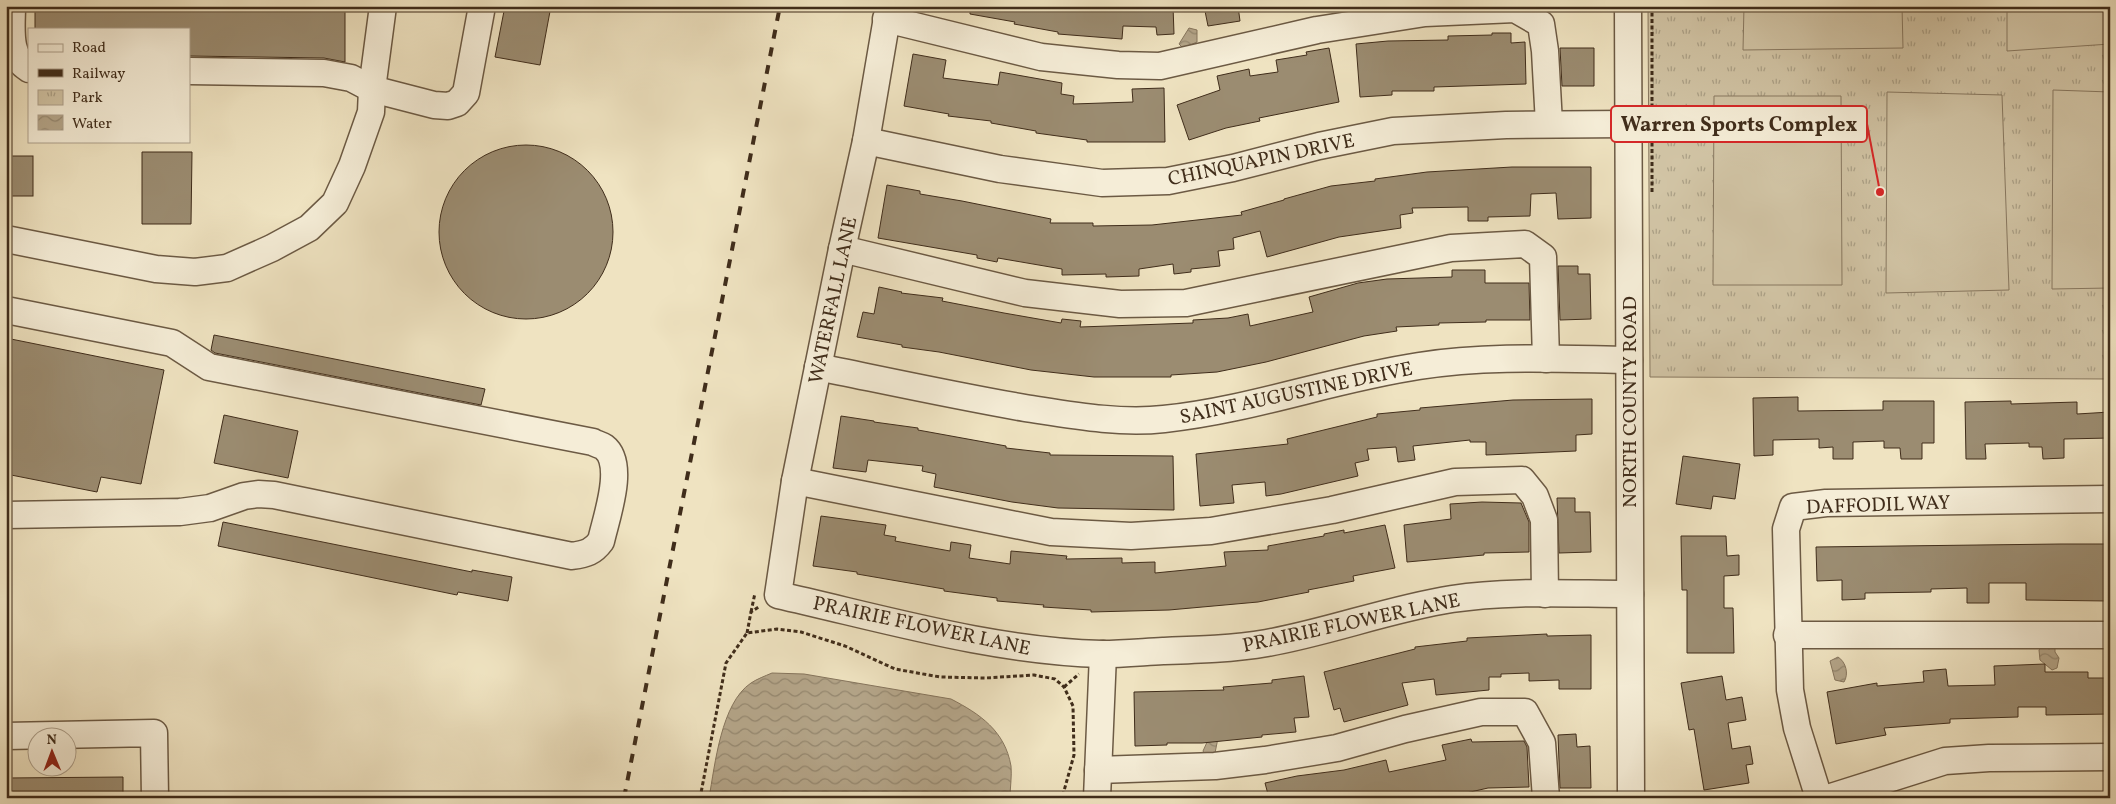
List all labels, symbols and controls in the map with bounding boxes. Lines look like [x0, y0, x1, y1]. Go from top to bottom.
legend [28, 28, 190, 142]
text: Road [72, 38, 106, 59]
text: Railway [72, 64, 125, 85]
text: Park [72, 88, 103, 109]
callout: Warren Sports Complex [1611, 106, 1867, 142]
text: Warren Sports Complex [1621, 111, 1857, 140]
text: Water [72, 114, 112, 135]
street label: CHINQUAPIN DRIVE [1166, 128, 1357, 194]
street label: WATERFALL LANE [803, 214, 865, 387]
street label: NORTH COUNTY ROAD [1617, 296, 1645, 508]
street label: SAINT AUGUSTINE DRIVE [1177, 356, 1415, 432]
street label: DAFFODIL WAY [1805, 489, 1951, 523]
street label: PRAIRIE FLOWER LANE [1240, 587, 1463, 661]
street label: PRAIRIE FLOWER LANE [810, 590, 1033, 664]
north arrow [28, 726, 78, 776]
text: N [47, 731, 57, 750]

